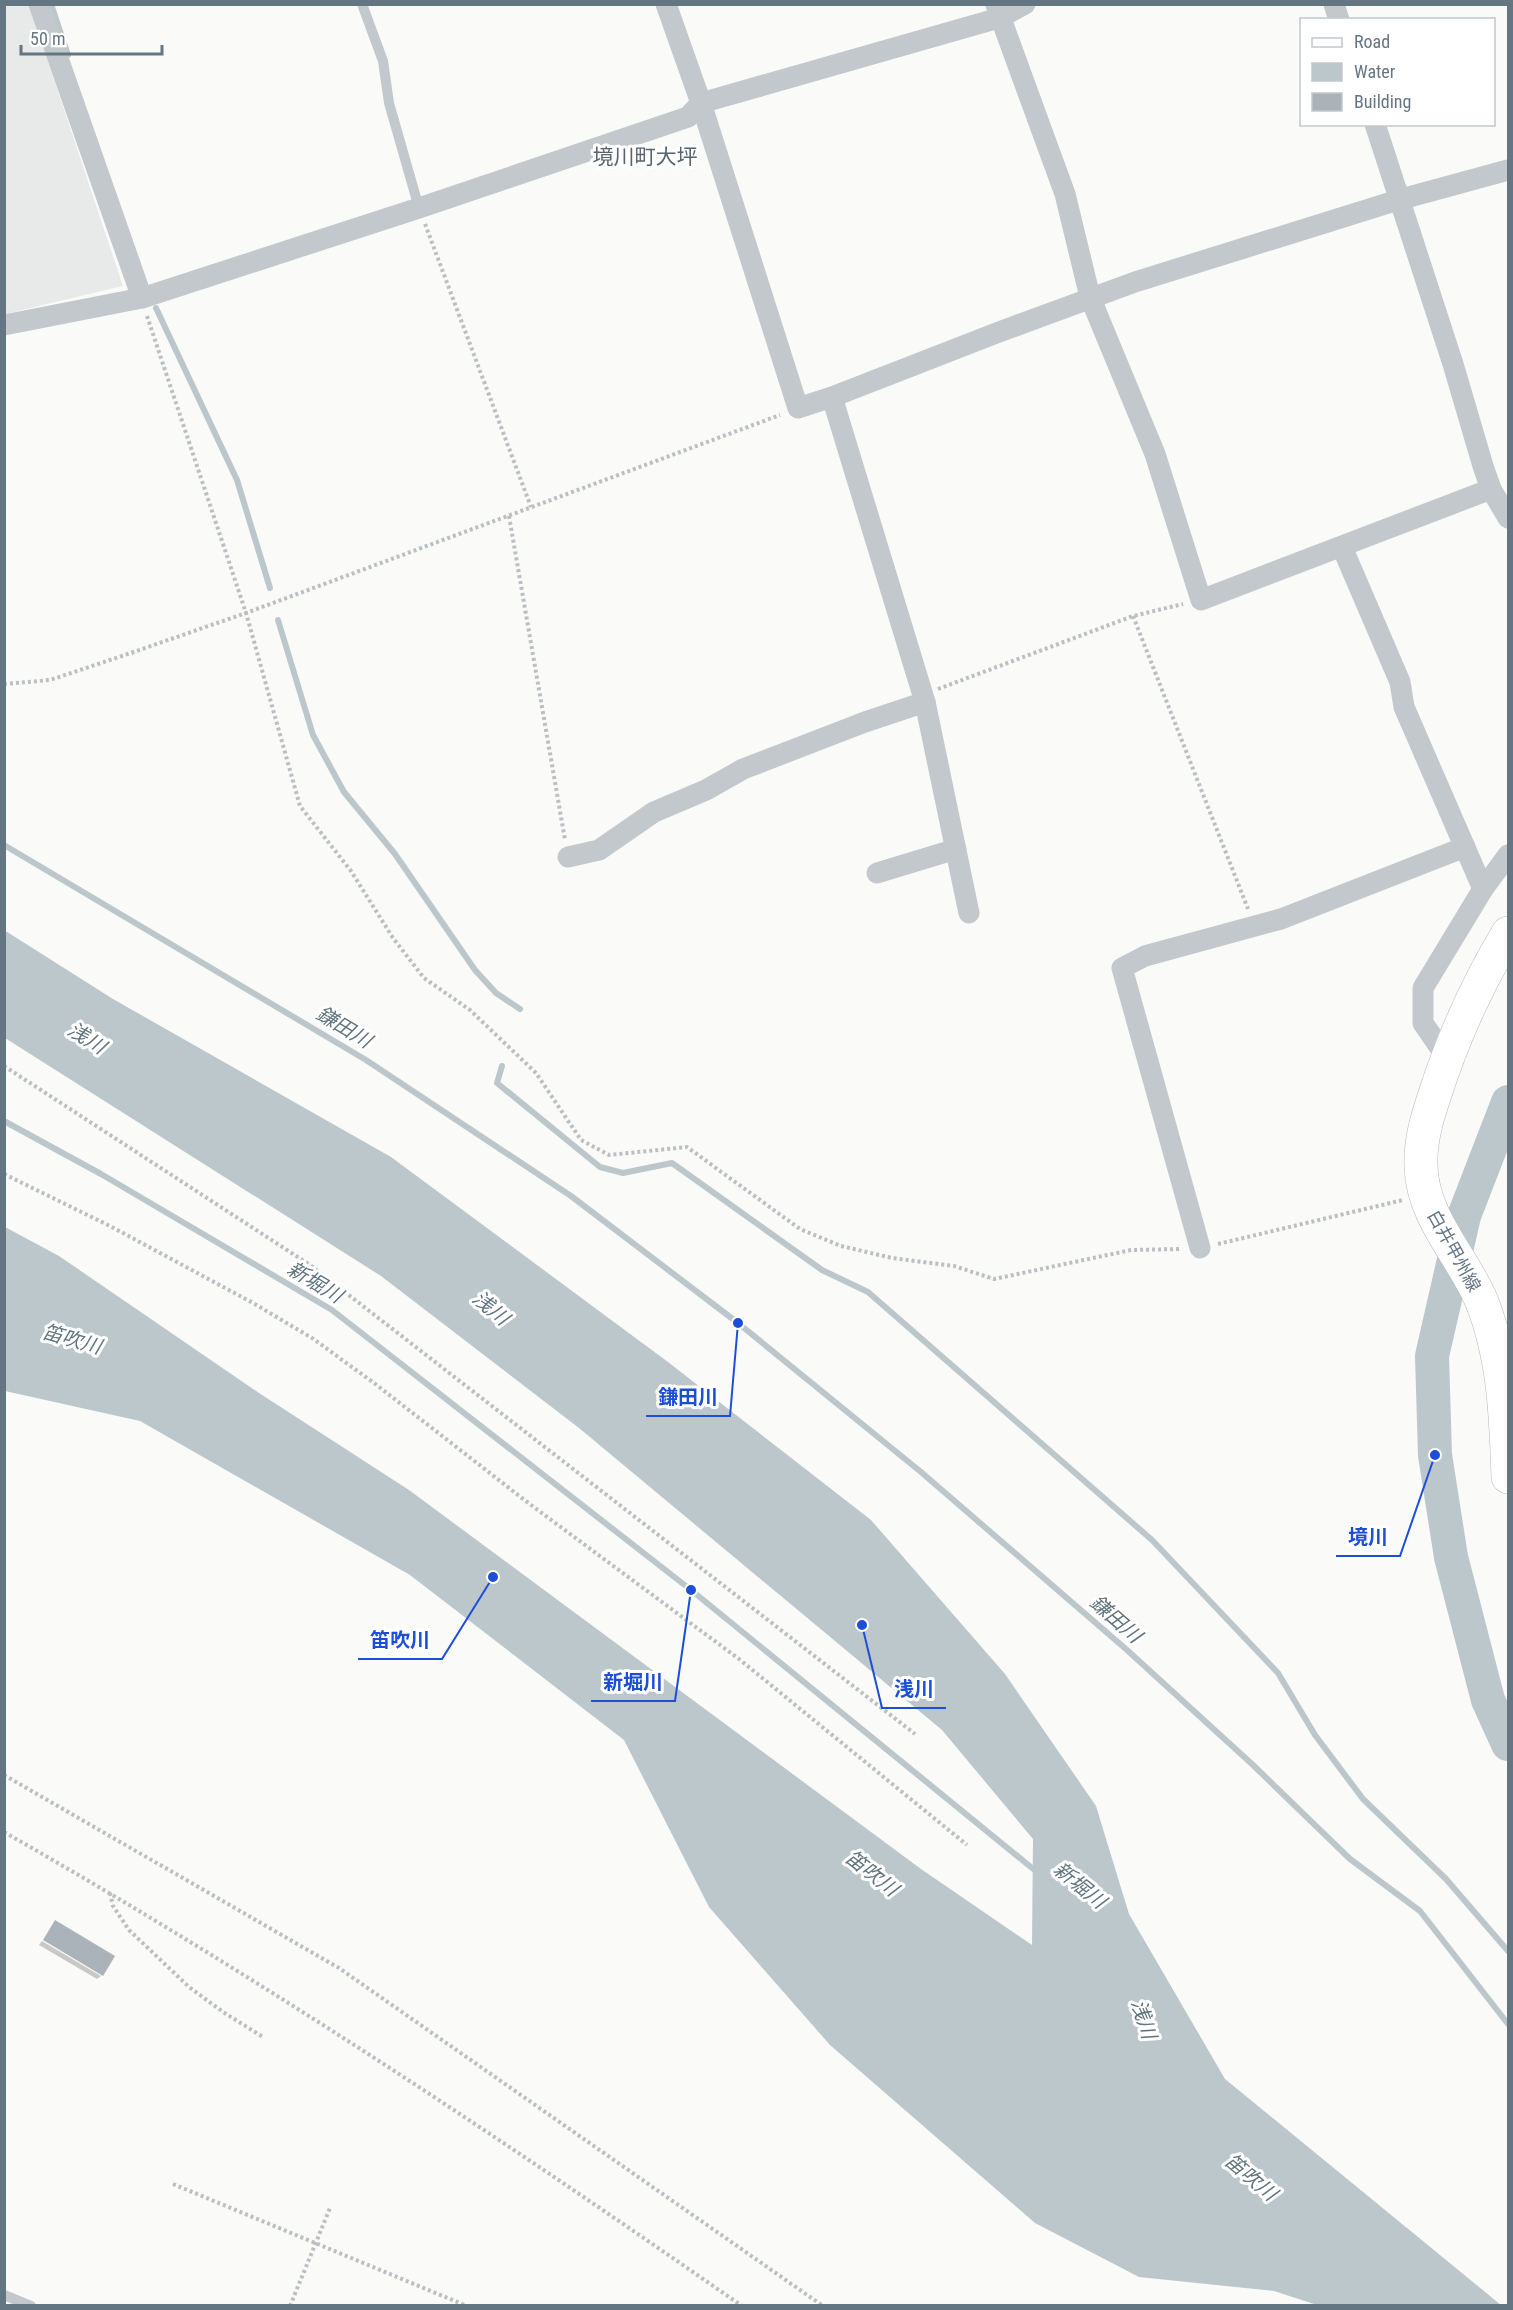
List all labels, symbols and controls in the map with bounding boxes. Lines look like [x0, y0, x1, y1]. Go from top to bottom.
scale bar [21, 18, 162, 56]
legend [1300, 18, 1495, 126]
text: 50 m [30, 28, 65, 49]
text: Road [1354, 31, 1390, 52]
text: Water [1354, 61, 1396, 82]
text: Building [1354, 91, 1411, 112]
district label: 境川町大坪 [593, 145, 698, 169]
water label: 鎌田川 [312, 1001, 378, 1054]
water label: 浅川 [64, 1017, 112, 1060]
street label: 白井甲州線 [1423, 1206, 1485, 1295]
water label: 新堀川 [283, 1256, 349, 1309]
water label: 浅川 [468, 1286, 516, 1331]
water label: 笛吹川 [40, 1319, 106, 1359]
callout: 鎌田川 [646, 1378, 730, 1416]
text: 鎌田川 [658, 1385, 718, 1409]
callout: 境川 [1336, 1518, 1400, 1556]
text: 境川 [1348, 1525, 1388, 1549]
water label: 鎌田川 [1085, 1590, 1148, 1649]
callout: 笛吹川 [358, 1621, 442, 1659]
text: 笛吹川 [370, 1628, 430, 1652]
callout: 新堀川 [591, 1663, 675, 1701]
text: 新堀川 [603, 1670, 663, 1694]
callout: 浅川 [882, 1670, 946, 1708]
text: 浅川 [894, 1677, 934, 1701]
water label: 笛吹川 [841, 1845, 905, 1902]
water label: 新堀川 [1049, 1857, 1112, 1914]
water label: 浅川 [1126, 1996, 1162, 2044]
water label: 笛吹川 [1220, 2149, 1283, 2207]

